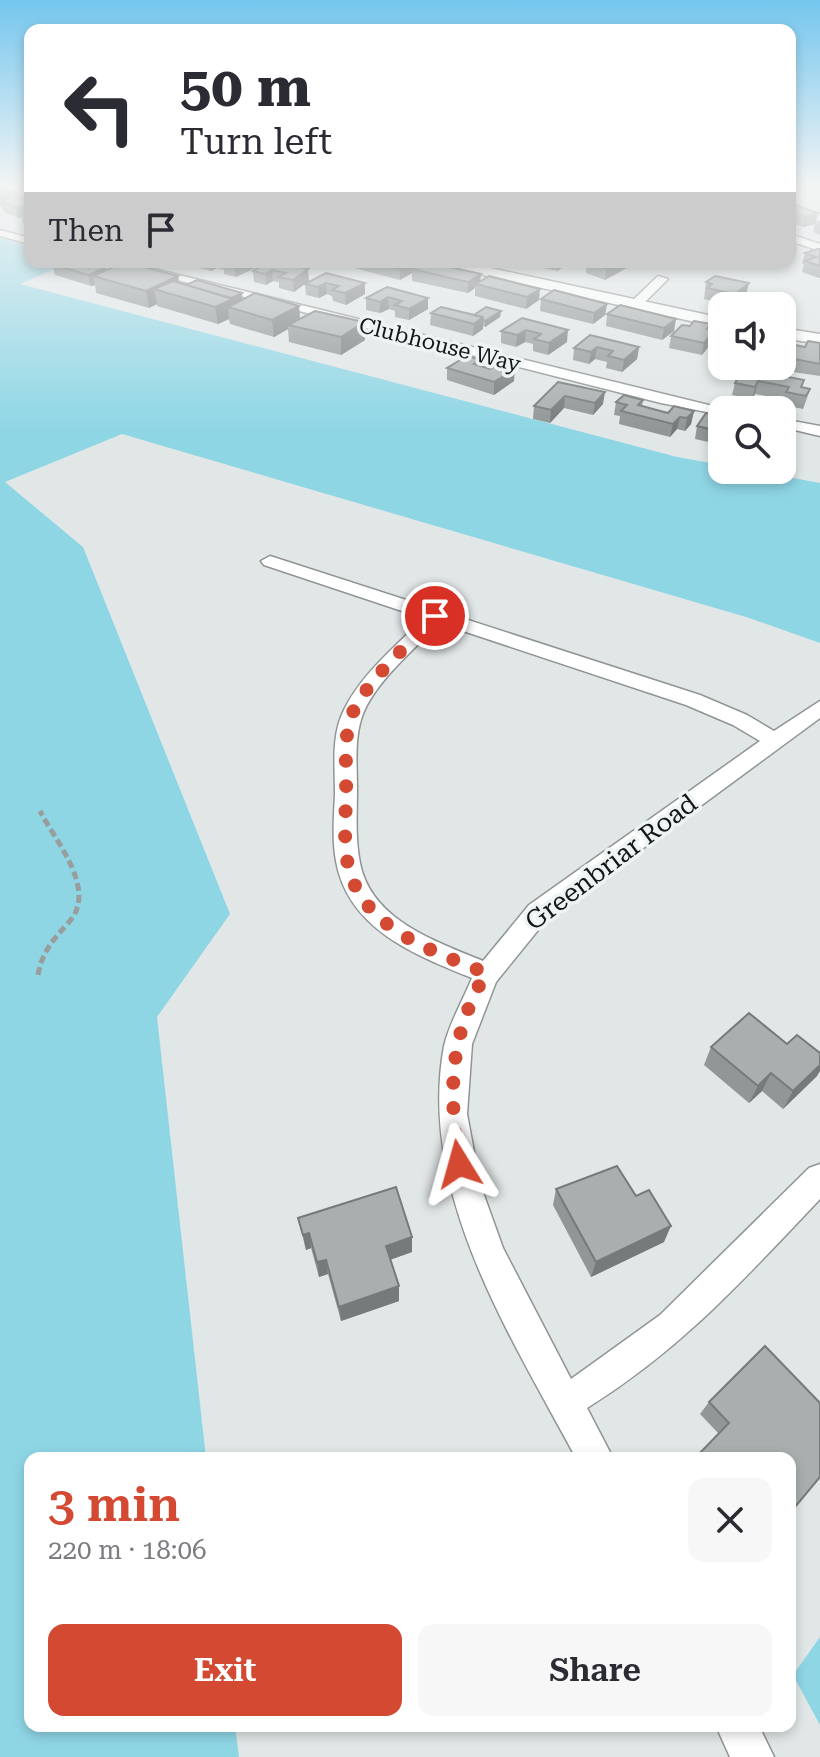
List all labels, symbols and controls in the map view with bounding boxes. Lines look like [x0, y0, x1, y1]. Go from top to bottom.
text: 50 m [180, 54, 311, 120]
icon: left [48, 56, 152, 160]
text: Turn left [180, 121, 332, 163]
icon: arrive [139, 208, 183, 252]
text: Then [48, 213, 123, 248]
map controls [708, 292, 796, 484]
button: sound [708, 292, 796, 380]
street label: Clubhouse Way [356, 312, 523, 377]
button: search [708, 396, 796, 484]
pin [401, 582, 469, 650]
icon: arrive [413, 594, 457, 638]
street label: Greenbriar Road [519, 788, 703, 936]
position arrow [417, 1122, 501, 1206]
text: 3 min [48, 1477, 180, 1533]
button: close [688, 1478, 772, 1562]
text: 220 m · 18:06 [48, 1535, 207, 1565]
button: Exit [48, 1624, 402, 1716]
button: Share [418, 1624, 772, 1716]

